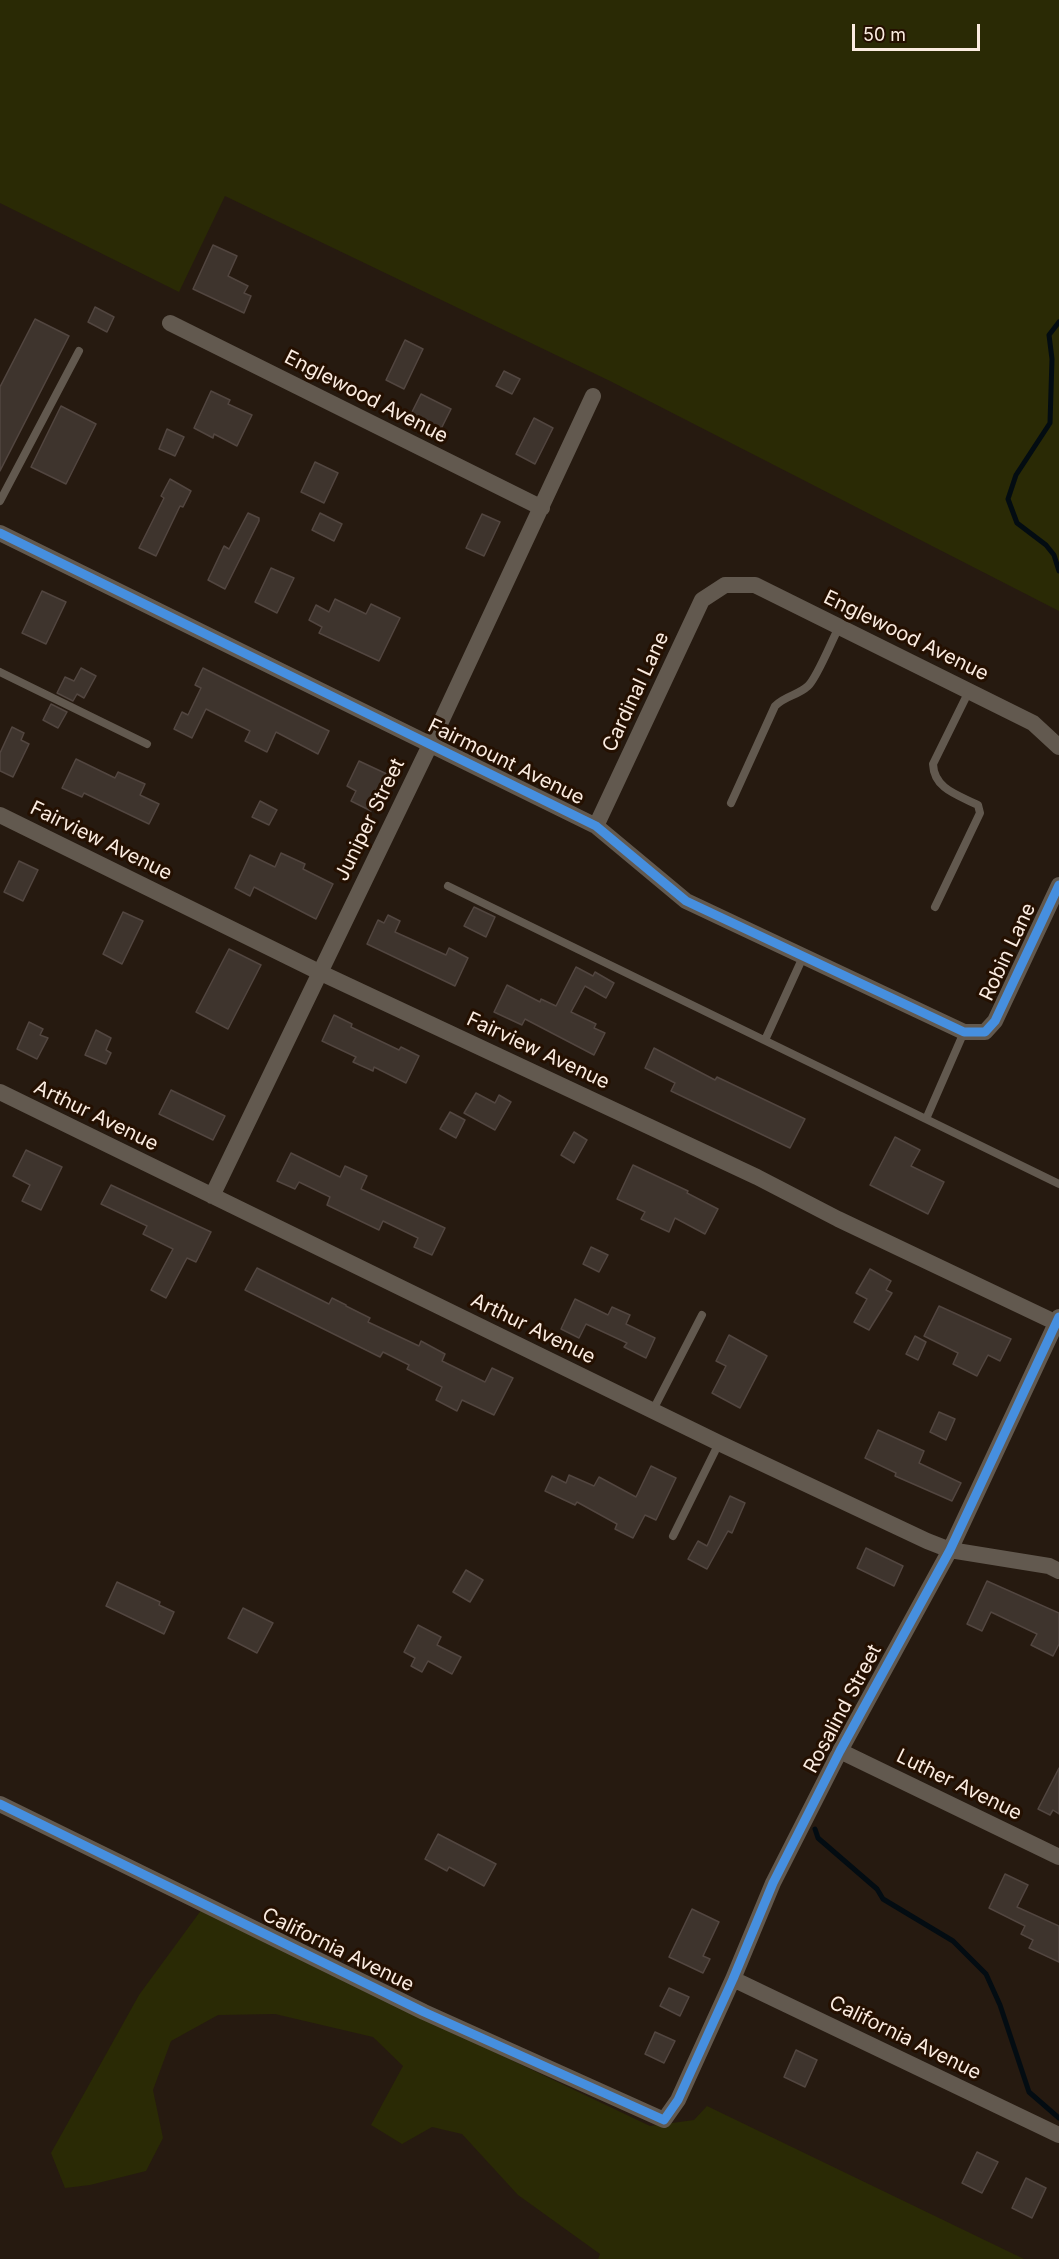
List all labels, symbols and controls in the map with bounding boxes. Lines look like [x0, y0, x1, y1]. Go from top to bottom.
scale bar [855, 12, 982, 50]
text: 50 m [863, 24, 906, 45]
street label: Englewood Avenue [280, 345, 452, 449]
street label: Englewood Avenue [820, 586, 992, 686]
street label: Cardinal Lane [598, 628, 674, 756]
street label: Fairmount Avenue [424, 714, 588, 810]
street label: Juniper Street [330, 755, 410, 885]
street label: Fairview Avenue [26, 796, 176, 886]
street label: Robin Lane [975, 899, 1041, 1005]
street label: Fairview Avenue [463, 1007, 613, 1095]
street label: Arthur Avenue [30, 1076, 162, 1156]
street label: Arthur Avenue [467, 1289, 599, 1369]
street label: Rosalind Street [799, 1641, 887, 1777]
street label: Luther Avenue [892, 1744, 1026, 1826]
street label: California Avenue [258, 1903, 418, 1997]
street label: California Avenue [825, 1991, 985, 2085]

